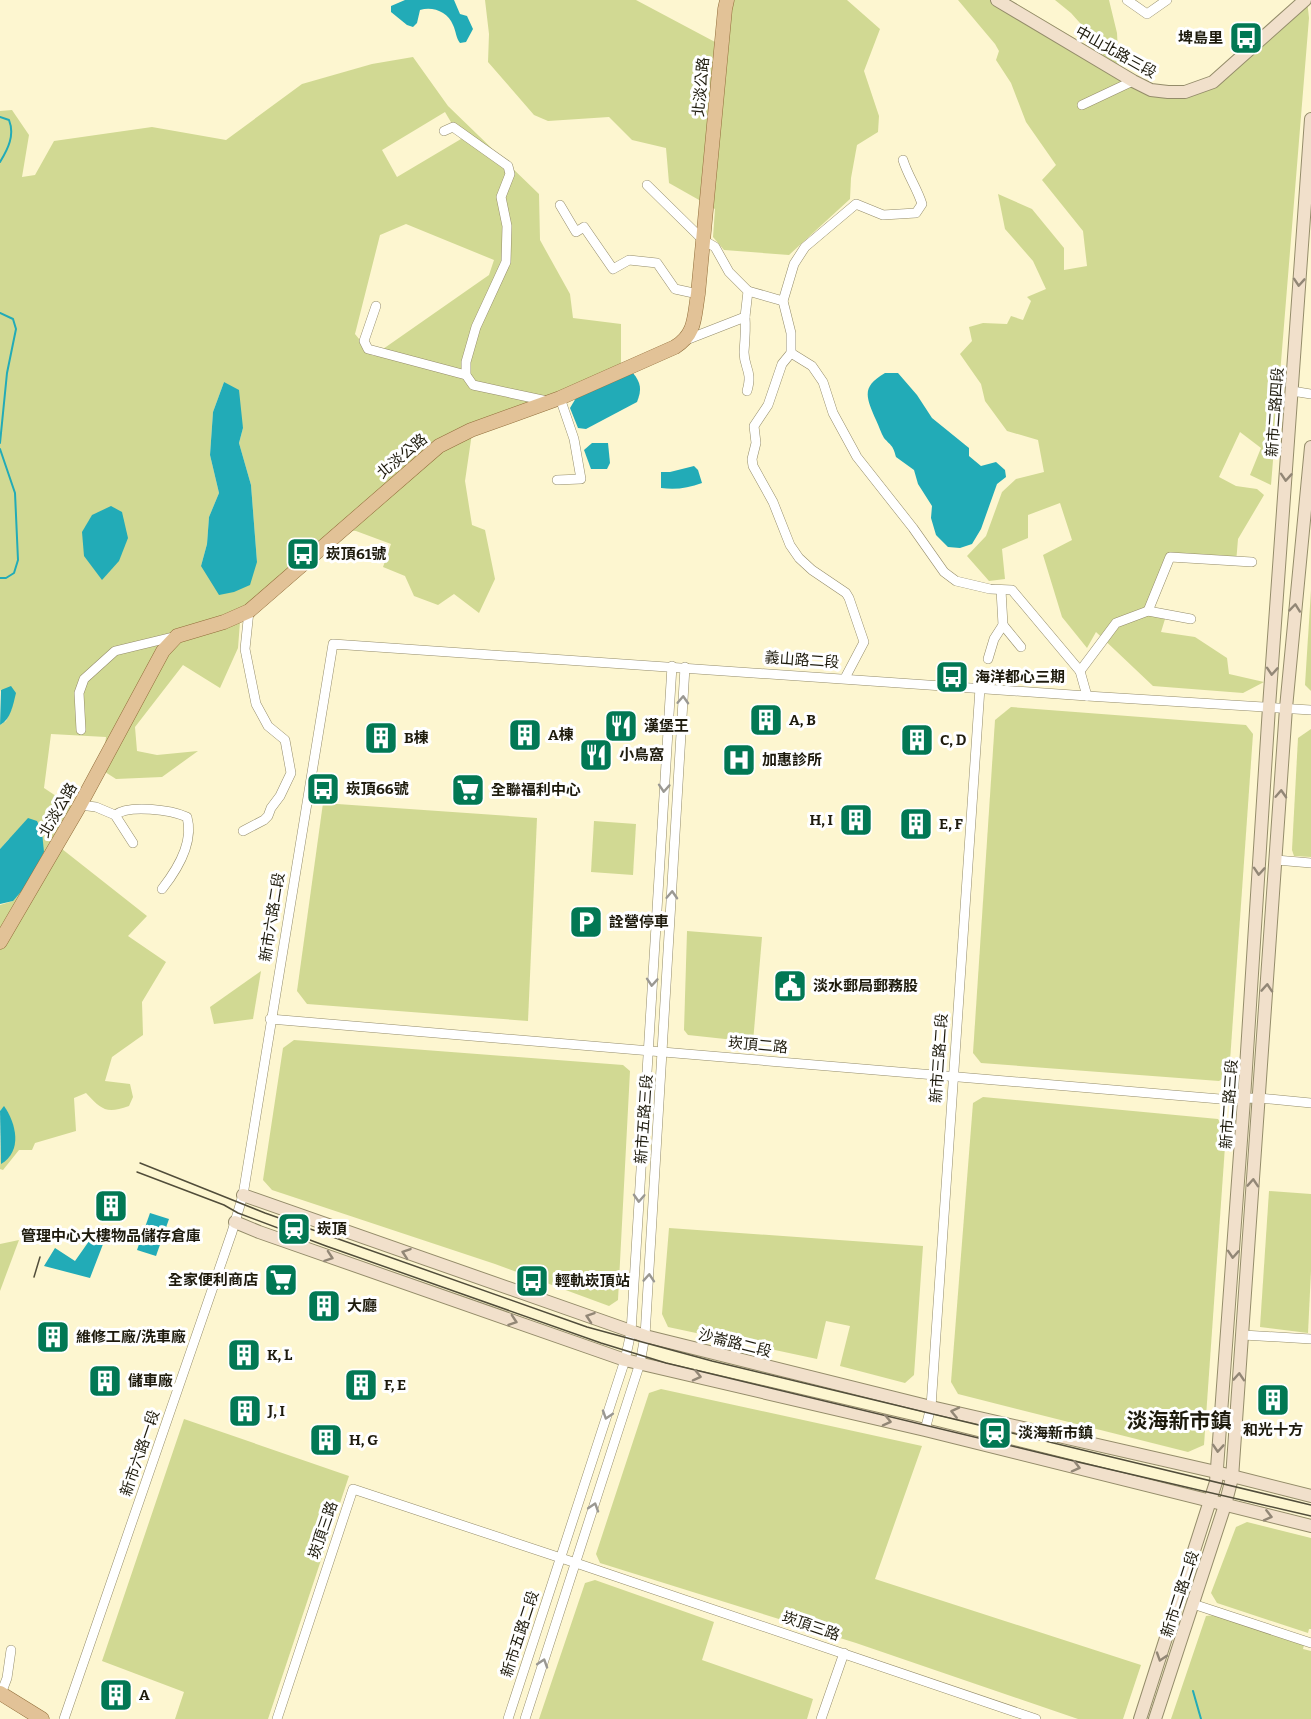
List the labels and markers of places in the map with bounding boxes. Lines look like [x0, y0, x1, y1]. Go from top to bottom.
bus stop icon: 埤島里 [1228, 20, 1264, 56]
place label: 埤島里 [1178, 29, 1223, 47]
bus stop icon: 崁頂61號 [285, 536, 321, 572]
place label: 崁頂61號 [326, 545, 386, 563]
bus stop icon: 海洋都心三期 [934, 659, 970, 695]
place label: 海洋都心三期 [975, 668, 1065, 686]
building icon: A, B [748, 702, 784, 738]
restaurant icon: 漢堡王 [603, 708, 639, 744]
place label: A, B [789, 711, 816, 729]
building icon: A棟 [507, 717, 543, 753]
place label: 漢堡王 [644, 717, 689, 735]
building icon: B棟 [363, 720, 399, 756]
building icon: C, D [899, 722, 935, 758]
place label: A棟 [548, 726, 574, 744]
place label: B棟 [404, 729, 429, 747]
place label: C, D [940, 731, 967, 749]
restaurant icon: 小鳥窩 [578, 737, 614, 773]
hospital icon: 加惠診所 [721, 742, 757, 778]
place label: 小鳥窩 [619, 746, 664, 764]
place label: 加惠診所 [762, 751, 822, 769]
bus stop icon: 崁頂66號 [305, 771, 341, 807]
supermarket icon: 全聯福利中心 [450, 772, 486, 808]
place label: 崁頂66號 [346, 780, 409, 798]
place label: 全聯福利中心 [491, 781, 581, 799]
building icon: H, I [838, 802, 874, 838]
building icon: E, F [898, 806, 934, 842]
place label: H, I [809, 811, 833, 829]
place label: E, F [939, 815, 963, 833]
parking icon: 詮營停車 [568, 904, 604, 940]
place label: 詮營停車 [609, 913, 669, 931]
public building icon: 淡水郵局郵務股 [772, 968, 808, 1004]
place label: 淡水郵局郵務股 [813, 977, 918, 995]
building icon: 管理中心大樓物品儲存倉庫 [93, 1188, 129, 1224]
station icon: 崁頂 [276, 1211, 312, 1247]
place label: 崁頂 [317, 1220, 347, 1238]
place label: 管理中心大樓物品儲存倉庫 [21, 1227, 201, 1245]
supermarket icon: 全家便利商店 [263, 1262, 299, 1298]
bus stop icon: 輕軌崁頂站 [514, 1263, 550, 1299]
place label: 全家便利商店 [168, 1271, 258, 1289]
place label: 輕軌崁頂站 [555, 1272, 630, 1290]
building icon: 大廳 [306, 1288, 342, 1324]
place label: 大廳 [347, 1297, 377, 1315]
building icon: 維修工廠/洗車廠 [35, 1319, 71, 1355]
place label: 維修工廠/洗車廠 [76, 1328, 186, 1346]
building icon: K, L [226, 1337, 262, 1373]
place label: K, L [267, 1346, 293, 1364]
building icon: 儲車廠 [87, 1363, 123, 1399]
building icon: F, E [343, 1367, 379, 1403]
place label: 儲車廠 [128, 1372, 173, 1390]
place label: F, E [384, 1376, 406, 1394]
building icon: 和光十方 [1255, 1382, 1291, 1418]
building icon: J, I [227, 1393, 263, 1429]
place label: J, I [267, 1402, 285, 1420]
station icon: 淡海新市鎮 [977, 1415, 1013, 1451]
place label: 和光十方 [1243, 1421, 1303, 1439]
building icon: H, G [308, 1422, 344, 1458]
place label: 淡海新市鎮 [1018, 1424, 1093, 1442]
place label: H, G [349, 1431, 378, 1449]
building icon: A [98, 1677, 134, 1713]
place label: A [139, 1686, 150, 1704]

